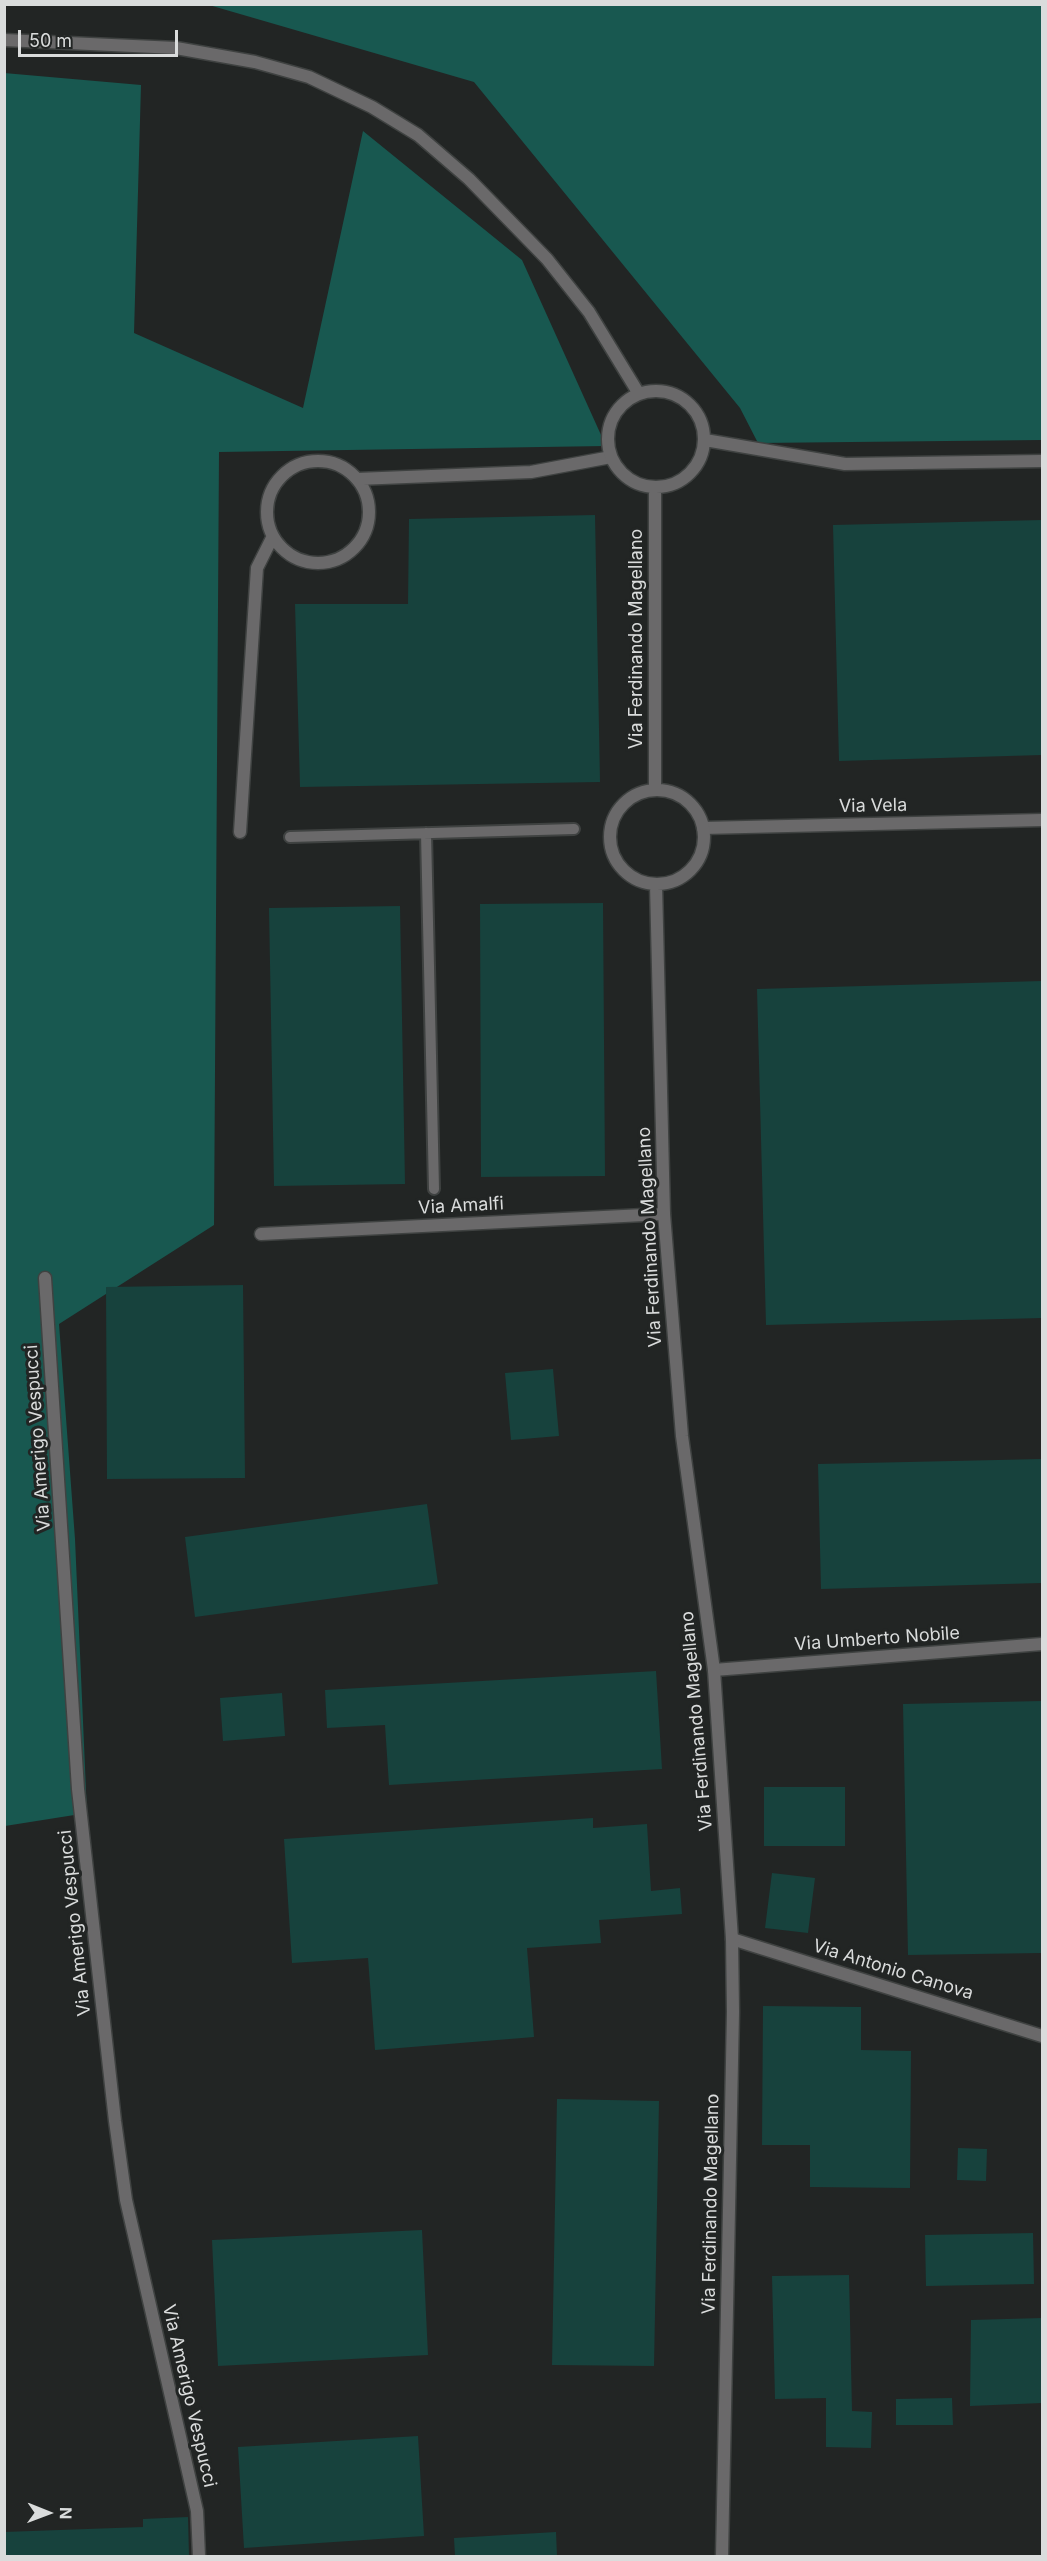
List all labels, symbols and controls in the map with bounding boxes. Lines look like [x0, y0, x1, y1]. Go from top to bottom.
scale bar [21, 18, 182, 56]
text: 50 m [29, 30, 72, 51]
street label: Via Ferdinando Magellano [626, 529, 648, 749]
street label: Via Vela [839, 795, 907, 817]
street label: Via Ferdinando Magellano [633, 1126, 667, 1348]
street label: Via Amalfi [418, 1193, 504, 1219]
street label: Via Amerigo Vespucci [21, 1344, 55, 1532]
street label: Via Ferdinando Magellano [677, 1610, 717, 1832]
street label: Via Umberto Nobile [794, 1622, 960, 1656]
street label: Via Amerigo Vespucci [54, 1829, 96, 2017]
street label: Via Antonio Canova [810, 1935, 976, 2005]
street label: Via Ferdinando Magellano [698, 2094, 724, 2314]
street label: Via Amerigo Vespucci [157, 2302, 221, 2490]
north arrow [18, 2483, 78, 2543]
text: N [56, 2507, 76, 2520]

